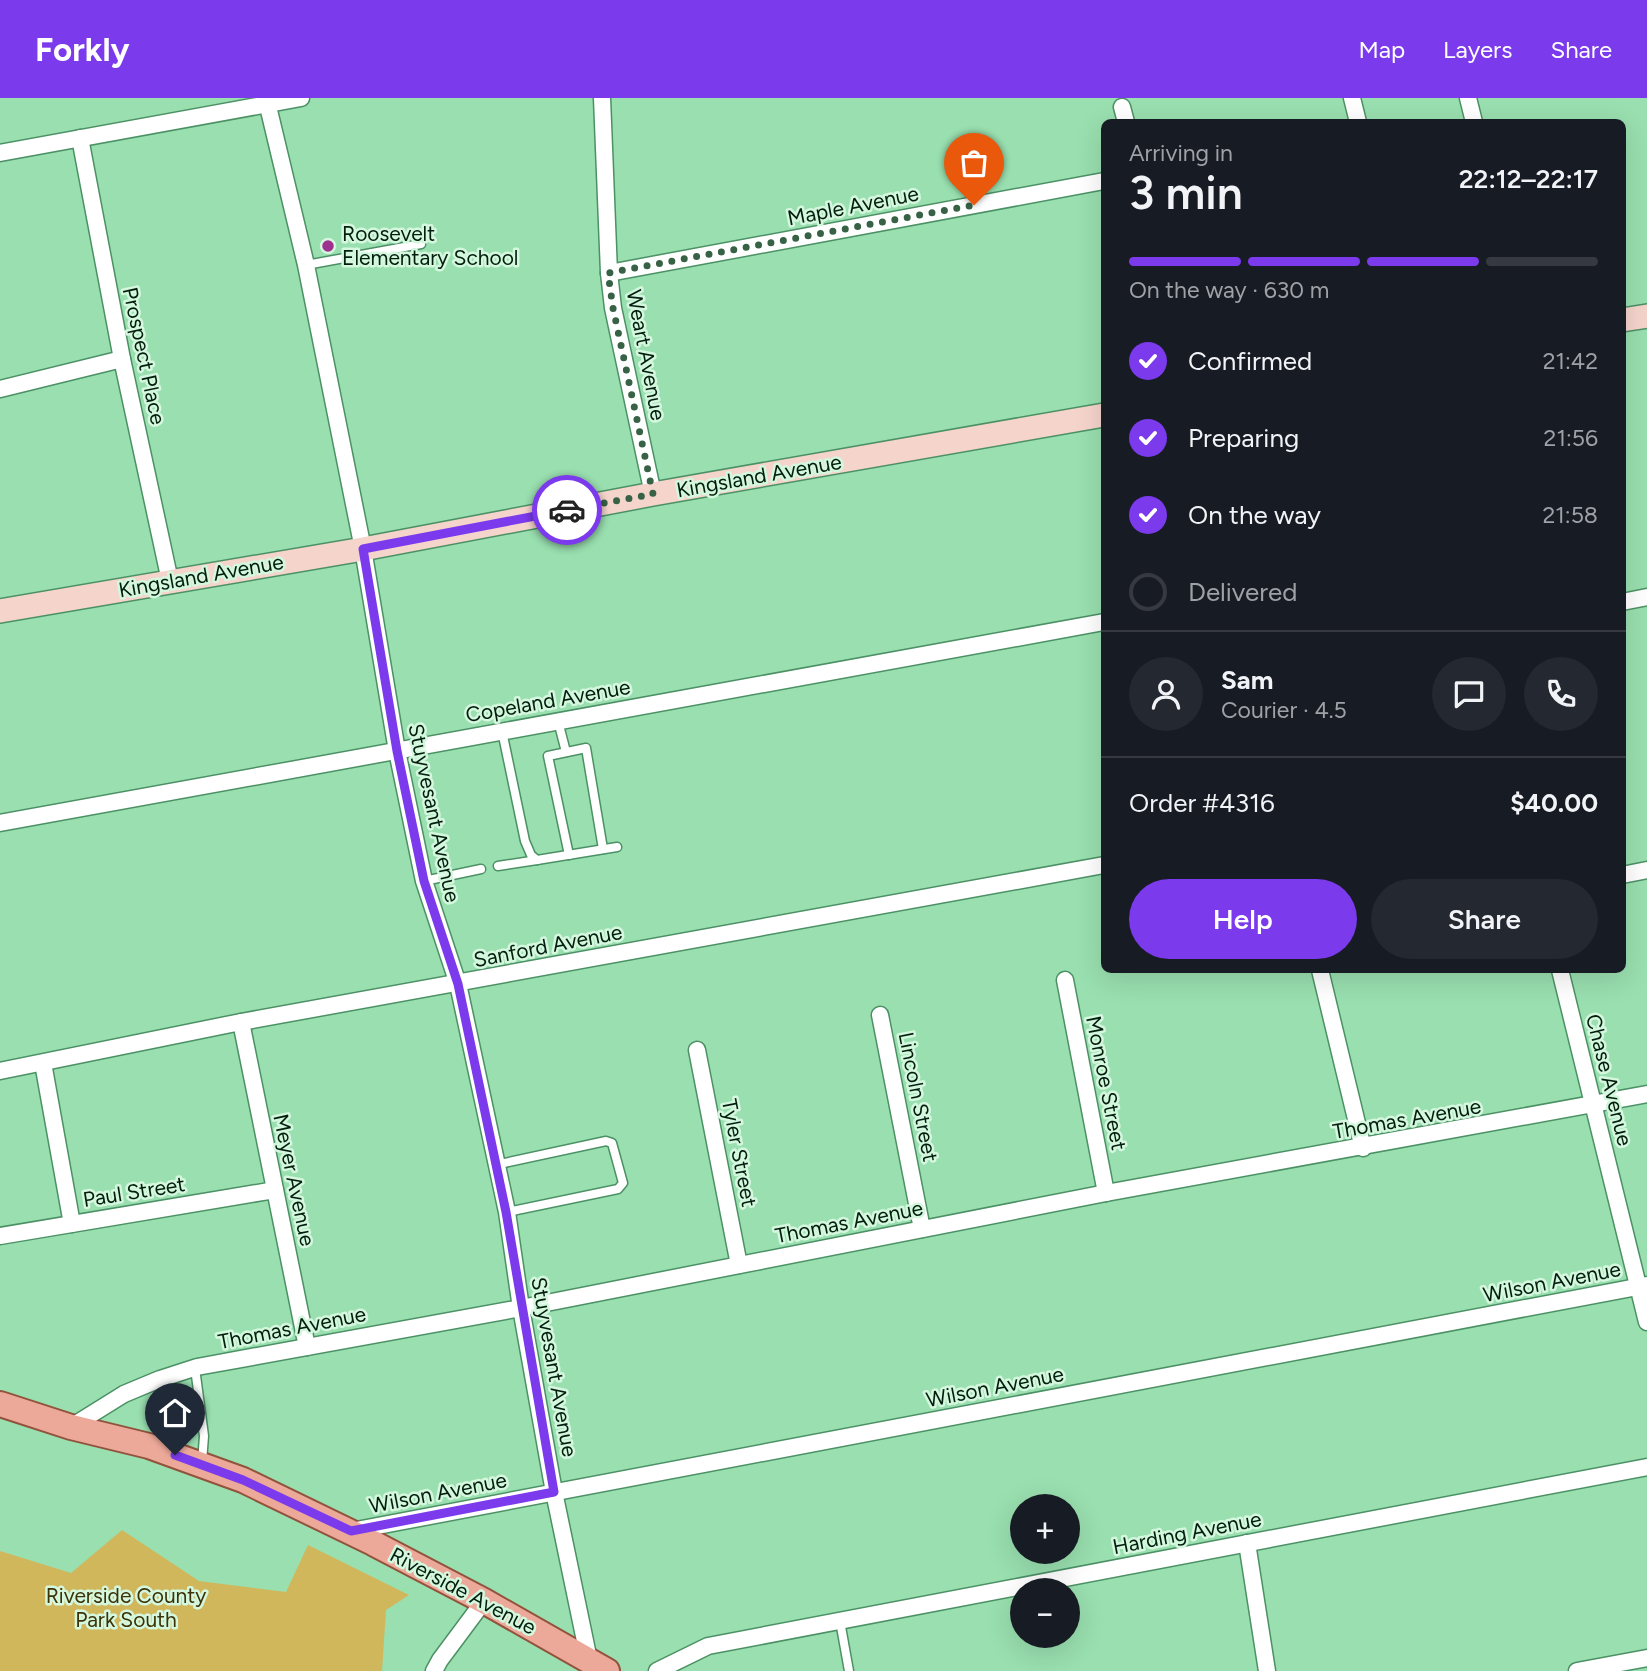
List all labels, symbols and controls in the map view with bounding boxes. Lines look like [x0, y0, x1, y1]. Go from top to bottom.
text: Forkly [35, 30, 130, 69]
text: Map [1358, 35, 1405, 64]
text: Layers [1443, 35, 1512, 64]
text: Share [1550, 35, 1612, 64]
pin [944, 133, 1004, 205]
text: Arriving in [1129, 139, 1233, 167]
icon: bag [955, 144, 993, 182]
text: 22:12–22:17 [1459, 163, 1598, 195]
text: 3 min [1129, 165, 1243, 221]
street label: Maple Avenue [785, 181, 921, 230]
place label: Roosevelt Elementary School [342, 221, 518, 270]
marker: Roosevelt Elementary School [320, 238, 336, 254]
text: On the way · 630 m [1129, 276, 1329, 304]
street label: Prospect Place [118, 285, 171, 427]
street label: Weart Avenue [622, 287, 671, 422]
icon: check [1129, 342, 1167, 380]
text: Confirmed [1188, 345, 1312, 377]
text: 21:42 [1543, 347, 1598, 375]
icon: check [1129, 419, 1167, 457]
text: Preparing [1188, 422, 1299, 454]
text: 21:56 [1544, 424, 1598, 452]
street label: Kingsland Avenue [674, 449, 843, 502]
courier [532, 475, 602, 545]
icon: car [548, 491, 586, 529]
icon: check [1129, 496, 1167, 534]
text: On the way [1188, 499, 1321, 531]
text: 21:58 [1542, 501, 1598, 529]
street label: Kingsland Avenue [116, 549, 285, 602]
text: Delivered [1188, 576, 1297, 608]
button: person [1129, 657, 1203, 731]
button: chat [1432, 657, 1506, 731]
button: phone [1524, 657, 1598, 731]
text: Sam [1221, 664, 1273, 696]
street label: Copeland Avenue [464, 674, 632, 727]
text: Courier · 4.5 [1221, 696, 1347, 724]
street label: Stuyvesant Avenue [403, 721, 466, 905]
text: Order #4316 [1129, 787, 1275, 819]
text: $40.00 [1510, 787, 1598, 819]
button: Help [1129, 879, 1357, 959]
button: Share [1371, 879, 1598, 959]
street label: Sanford Avenue [472, 919, 624, 972]
street label: Chase Avenue [1581, 1011, 1638, 1148]
street label: Monroe Street [1081, 1014, 1132, 1152]
street label: Lincoln Street [894, 1030, 943, 1164]
street label: Thomas Avenue [1331, 1093, 1483, 1144]
street label: Tyler Street [717, 1097, 762, 1209]
street label: Meyer Avenue [268, 1112, 321, 1248]
street label: Paul Street [81, 1171, 187, 1212]
street label: Thomas Avenue [773, 1195, 925, 1248]
street label: Wilson Avenue [1481, 1256, 1623, 1307]
street label: Stuyvesant Avenue [526, 1275, 583, 1459]
street label: Thomas Avenue [216, 1301, 368, 1354]
street label: Wilson Avenue [924, 1361, 1066, 1412]
pin [145, 1383, 205, 1455]
icon: home [156, 1394, 194, 1432]
street label: Wilson Avenue [367, 1467, 509, 1518]
map controls [1010, 1494, 1080, 1648]
button: + [1010, 1494, 1080, 1564]
street label: Harding Avenue [1110, 1506, 1263, 1559]
street label: Riverside Avenue [386, 1542, 541, 1640]
button: − [1010, 1578, 1080, 1648]
park label: Riverside County Park South [46, 1583, 206, 1632]

